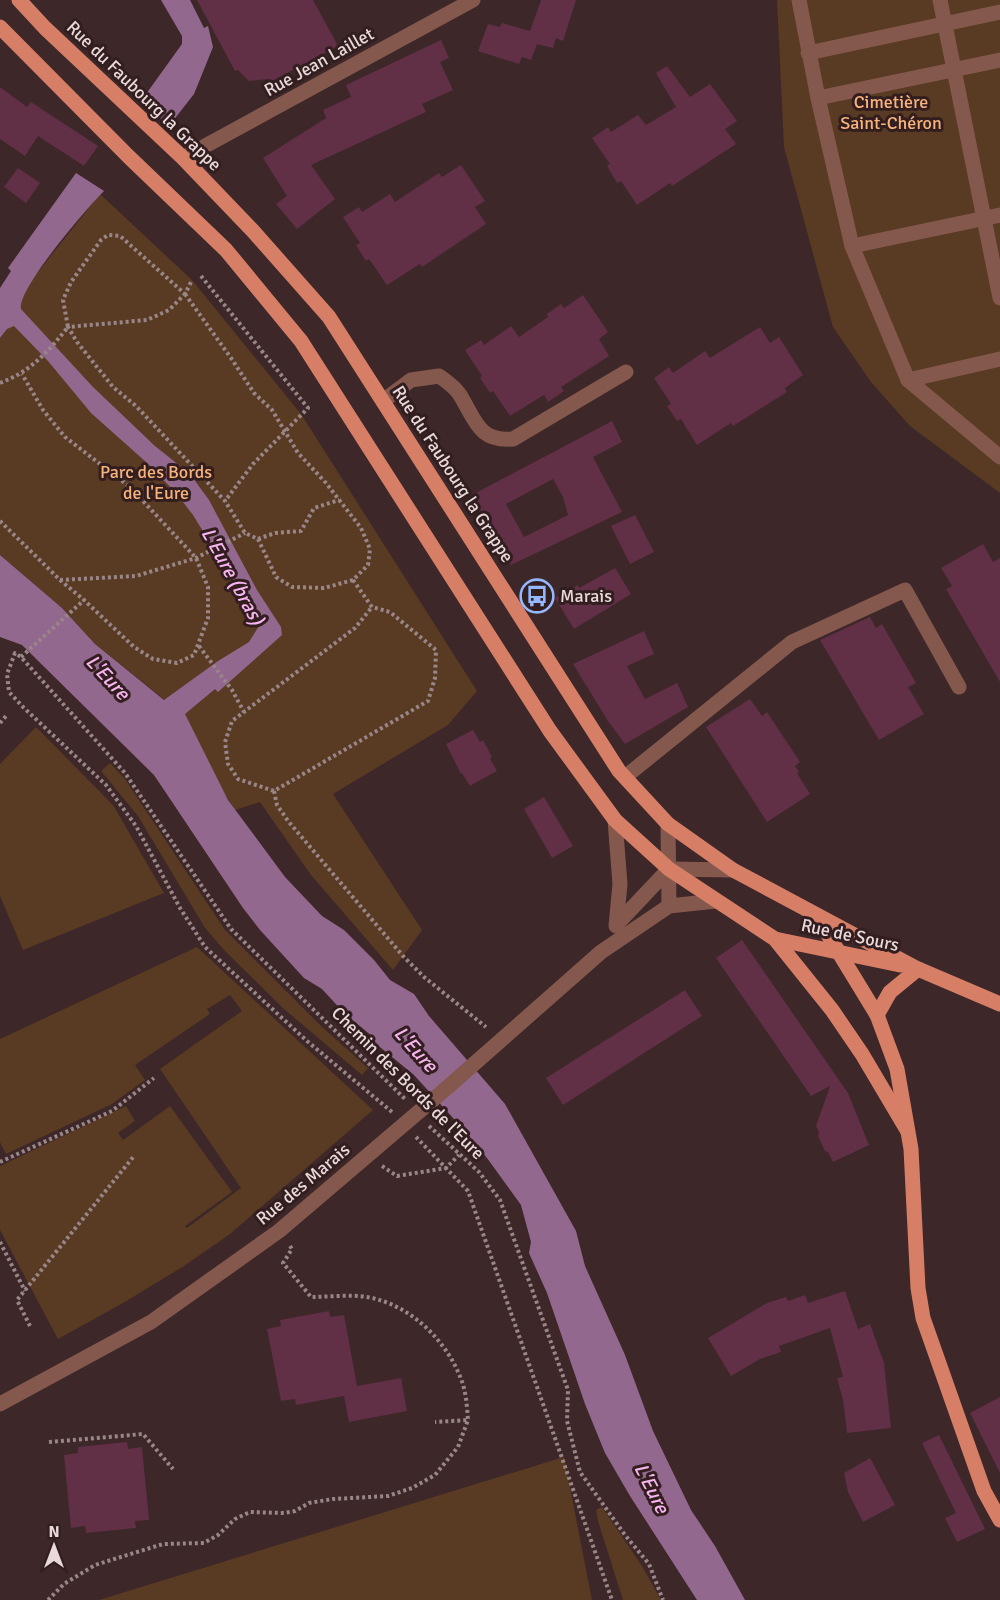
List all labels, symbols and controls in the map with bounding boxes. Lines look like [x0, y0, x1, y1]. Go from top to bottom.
street label: Rue du Faubourg la Grappe [62, 16, 226, 176]
street label: Rue Jean Laillet [260, 23, 378, 101]
park label: Cimetière Saint-Chéron [840, 91, 942, 134]
street label: Rue du Faubourg la Grappe [388, 381, 518, 567]
park label: Parc des Bords de l'Eure [100, 461, 212, 504]
water label: L'Eure (bras) [196, 523, 270, 631]
bus stop icon: Marais [519, 578, 555, 614]
place label: Marais [560, 585, 612, 607]
water label: L'Eure [80, 649, 136, 706]
street label: Rue de Sours [799, 914, 901, 956]
street label: Chemin des Bords de l'Eure [327, 1002, 489, 1164]
water label: L'Eure [388, 1021, 443, 1078]
street label: Rue des Marais [252, 1138, 354, 1230]
water label: L'Eure [628, 1459, 675, 1519]
north arrow [24, 1516, 84, 1576]
text: N [48, 1522, 60, 1542]

